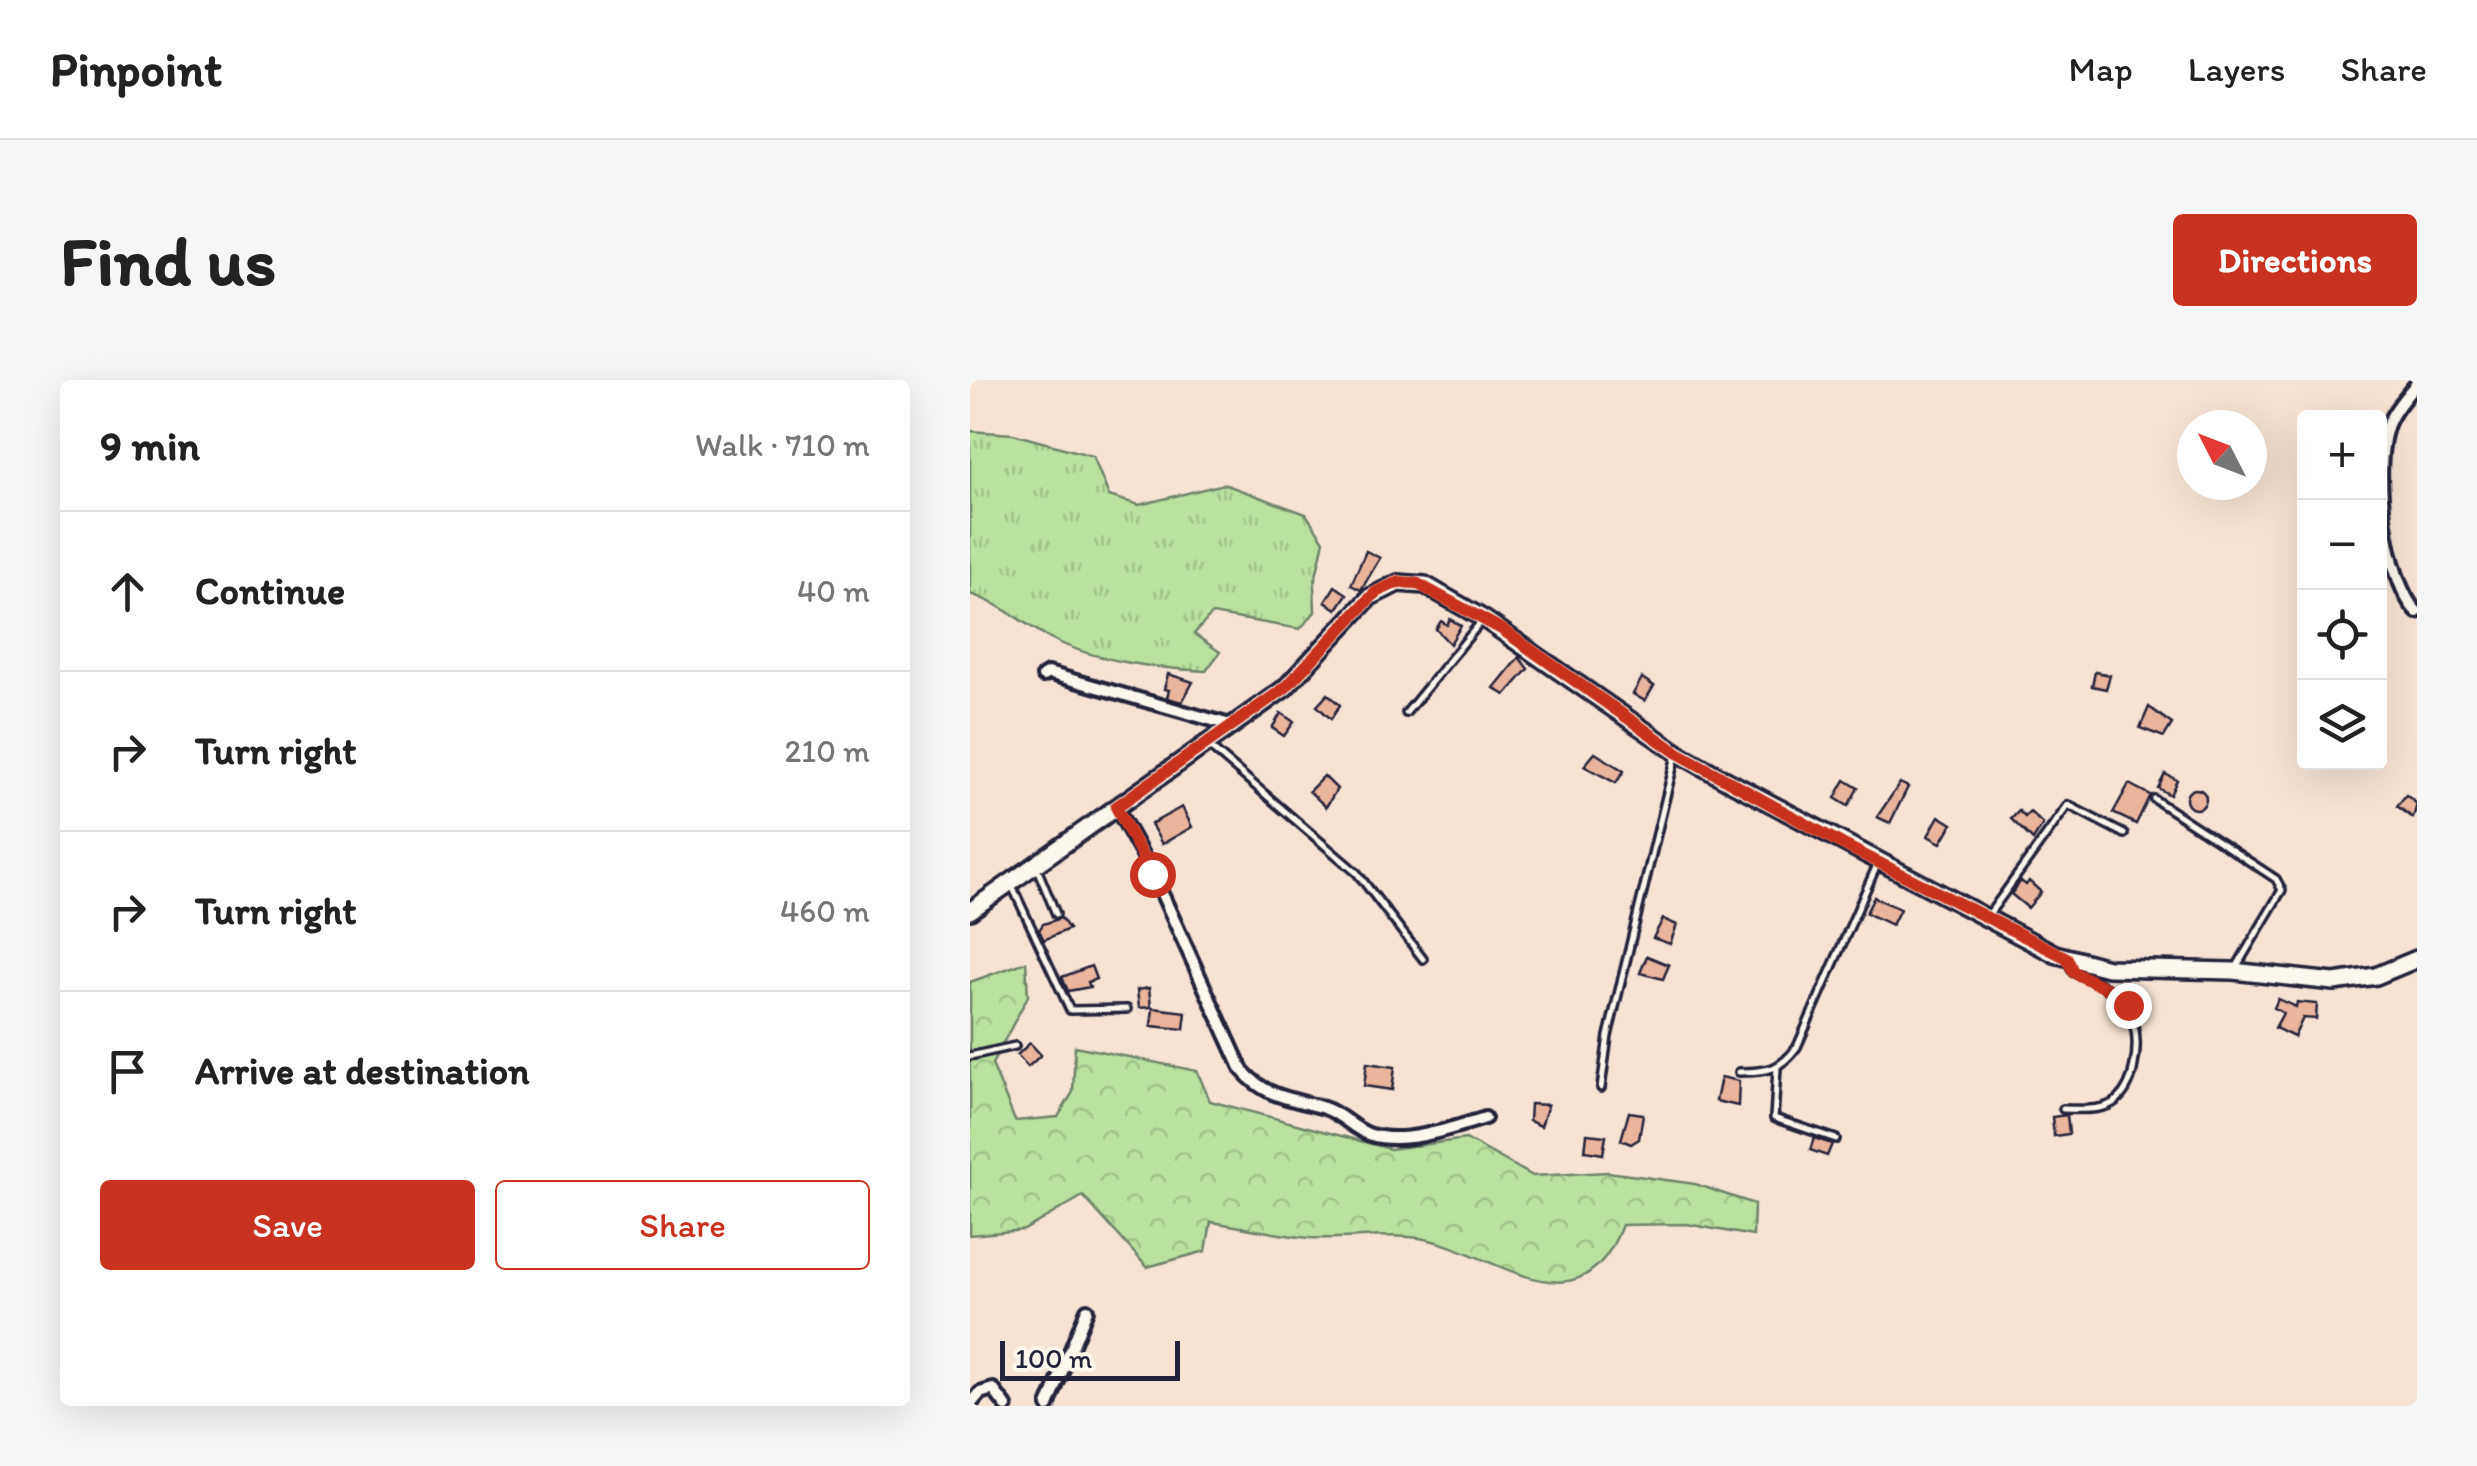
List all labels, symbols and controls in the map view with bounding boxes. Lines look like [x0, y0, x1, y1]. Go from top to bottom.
text: Pinpoint [50, 40, 222, 98]
text: Map [2069, 48, 2133, 90]
text: Layers [2188, 48, 2285, 90]
text: Share [2340, 48, 2427, 90]
button: Directions [2173, 214, 2417, 306]
text: Find us [60, 218, 276, 303]
north arrow [2177, 410, 2267, 500]
map controls [2297, 410, 2387, 770]
button: + [2297, 410, 2387, 500]
text: 9 min [100, 420, 200, 471]
text: Walk · 710 m [695, 426, 870, 464]
button: − [2297, 500, 2387, 590]
icon: ahead [100, 564, 155, 619]
text: Continue [195, 568, 345, 614]
text: 40 m [797, 572, 870, 610]
button: locate [2297, 590, 2387, 680]
button: layers [2297, 680, 2387, 770]
icon: right [100, 724, 155, 779]
text: Turn right [195, 728, 357, 774]
text: 210 m [784, 732, 870, 770]
route start [1130, 852, 1176, 898]
icon: right [100, 884, 155, 939]
text: Turn right [195, 888, 357, 934]
text: 460 m [780, 892, 870, 930]
route end [2106, 983, 2152, 1029]
icon: arrive [100, 1044, 155, 1099]
text: Arrive at destination [195, 1048, 530, 1094]
button: Save [100, 1180, 475, 1270]
button: Share [495, 1180, 870, 1270]
scale bar [1000, 1336, 1180, 1380]
text: 100 m [1015, 1341, 1092, 1375]

